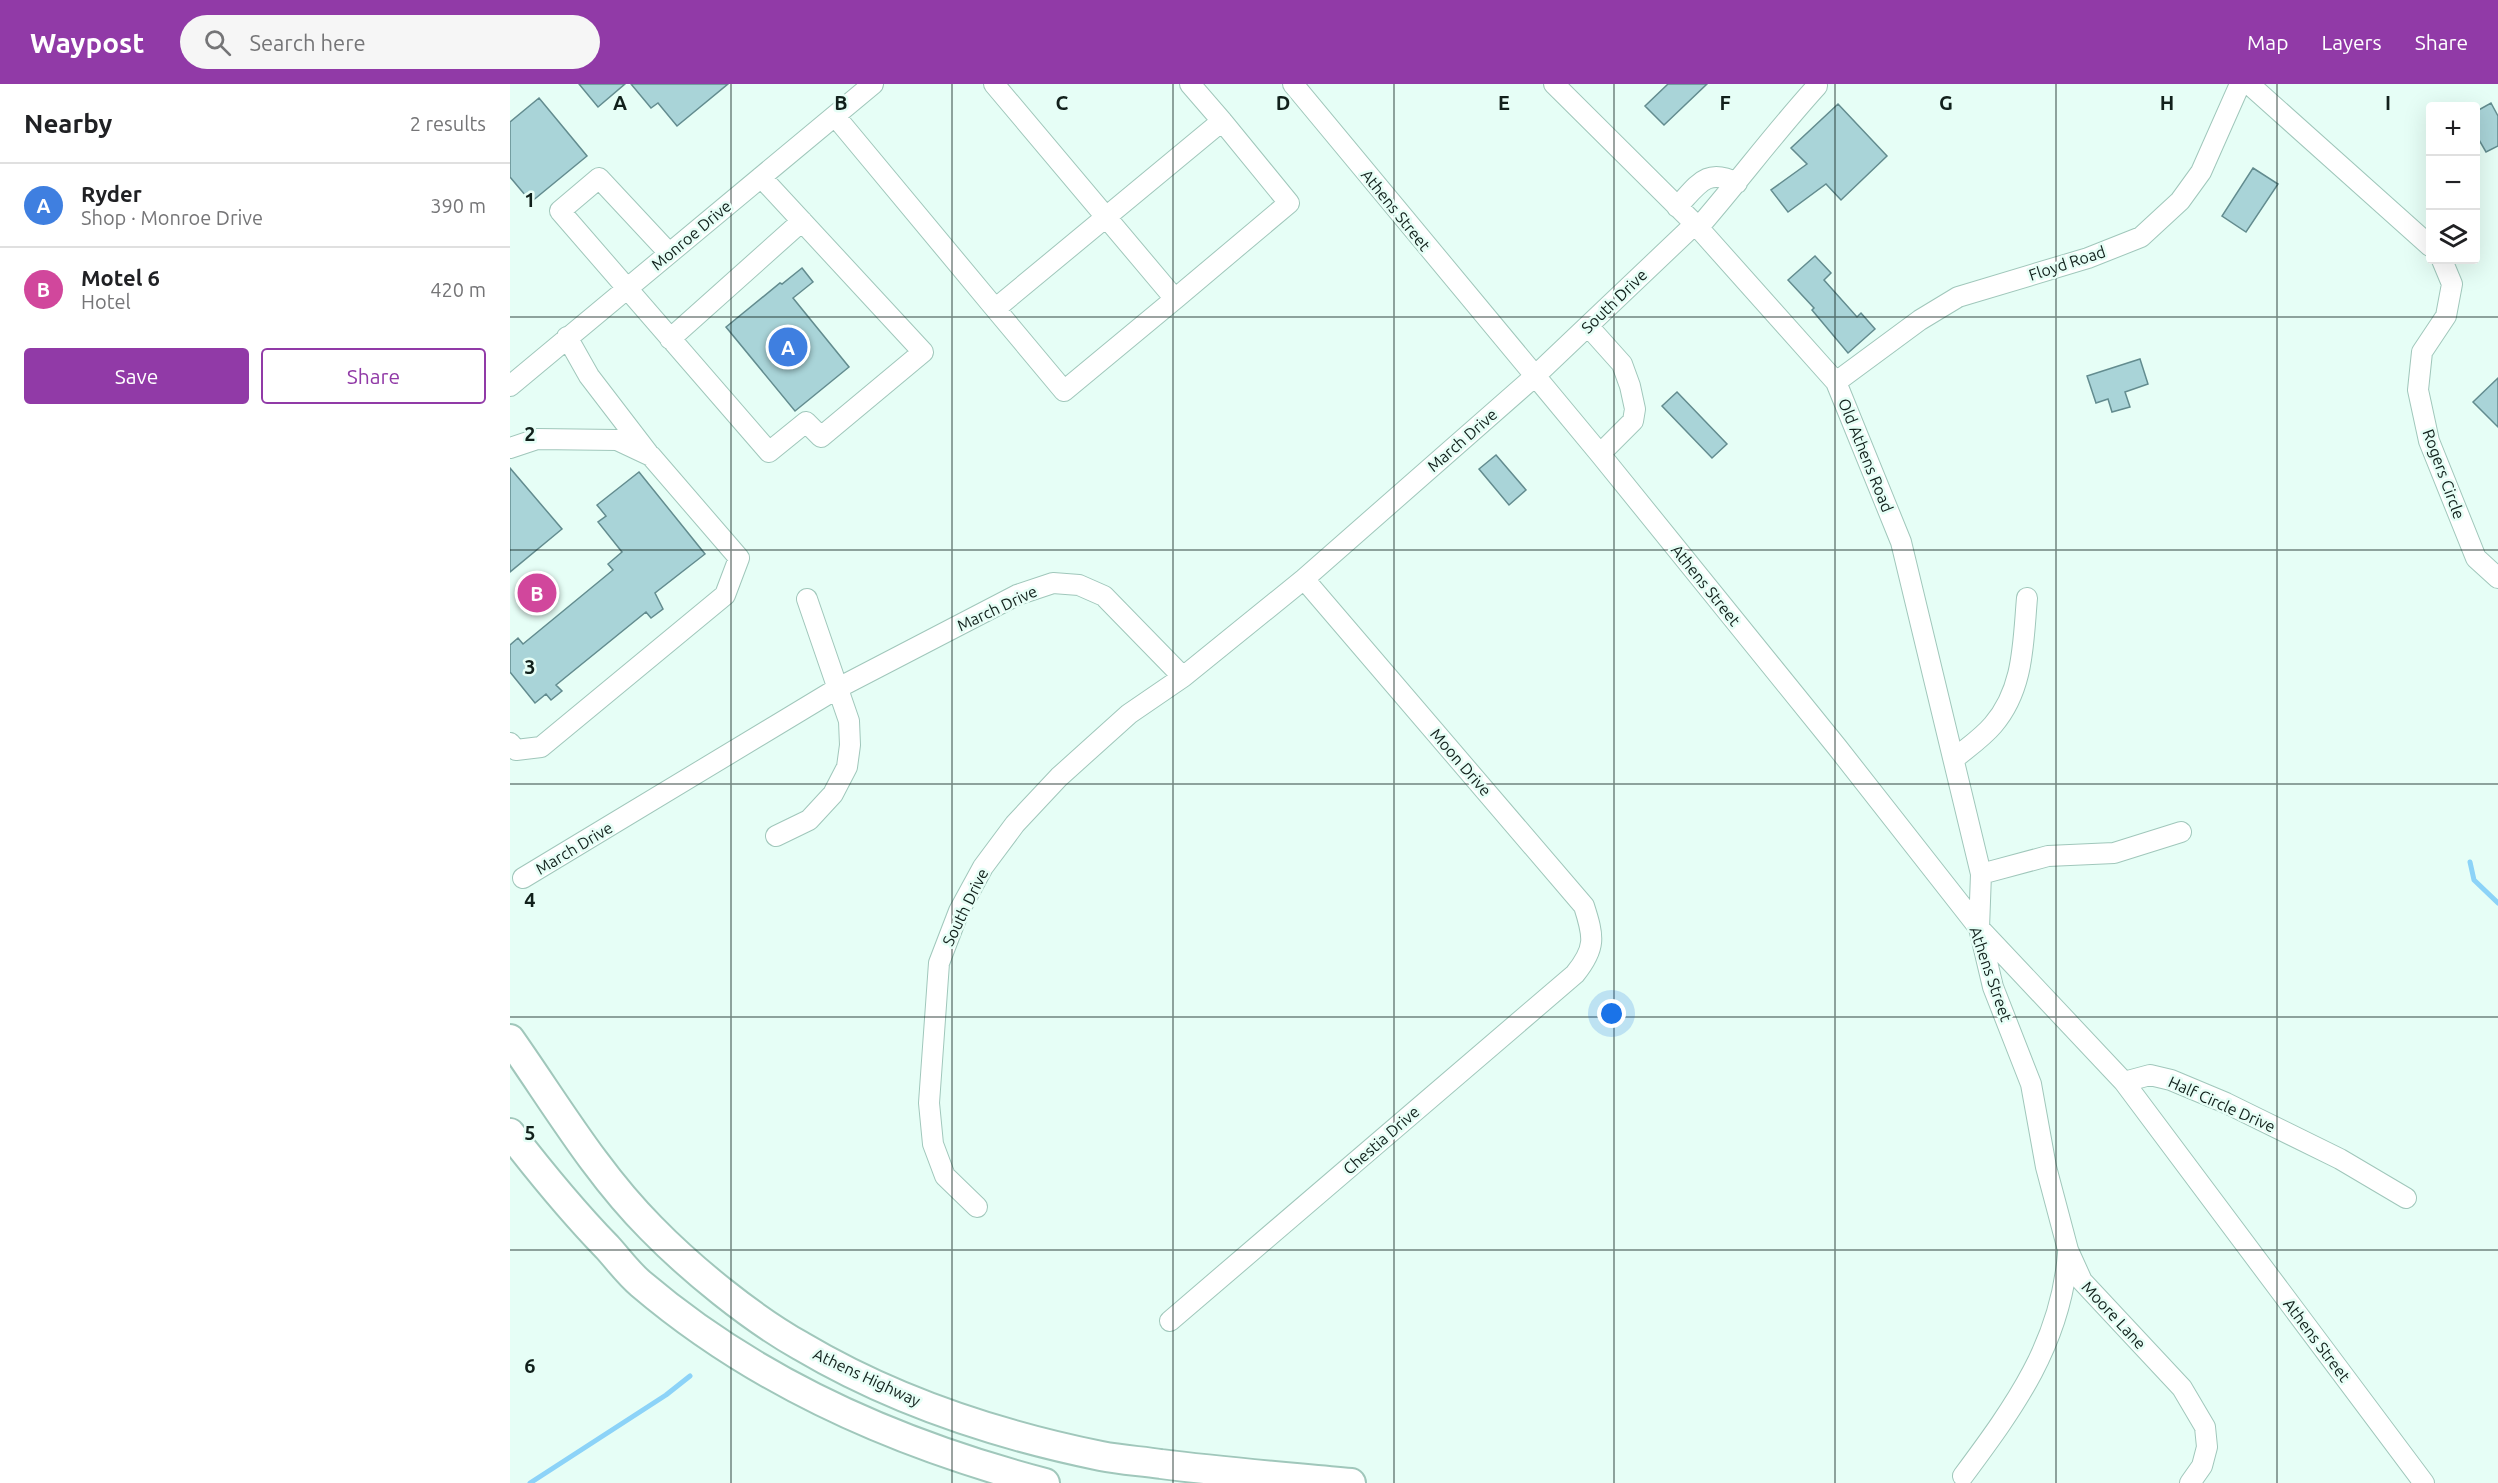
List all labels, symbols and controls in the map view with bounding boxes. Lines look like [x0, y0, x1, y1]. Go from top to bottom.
search box [180, 15, 600, 69]
icon: search [201, 26, 234, 59]
text: Waypost [30, 27, 144, 58]
text: Search here [249, 30, 366, 55]
text: Map [2247, 30, 2288, 54]
text: Layers [2321, 30, 2382, 54]
text: Share [2415, 30, 2468, 54]
text: A [613, 91, 627, 114]
text: B [834, 91, 848, 114]
text: C [1056, 91, 1069, 114]
text: D [1276, 91, 1290, 114]
text: E [1498, 91, 1510, 114]
text: F [1719, 91, 1731, 114]
text: G [1939, 91, 1953, 114]
text: H [2160, 91, 2174, 114]
text: I [2385, 91, 2391, 114]
map controls [2426, 102, 2480, 264]
button: + [2426, 102, 2480, 156]
text: Nearby [24, 109, 112, 138]
text: 2 results [410, 112, 486, 135]
button: − [2426, 156, 2480, 210]
street label: Athens Street [1358, 166, 1435, 255]
text: Ryder [81, 181, 142, 206]
text: 1 [524, 188, 536, 211]
text: A [36, 194, 51, 217]
text: 390 m [430, 194, 486, 217]
street label: Monroe Drive [648, 197, 734, 273]
text: Shop · Monroe Drive [81, 206, 263, 229]
button: layers [2426, 210, 2480, 264]
street label: Floyd Road [2026, 242, 2108, 284]
text: Motel 6 [81, 265, 160, 290]
street label: South Drive [1578, 265, 1650, 337]
text: B [37, 278, 50, 301]
text: 420 m [430, 278, 486, 301]
text: Hotel [81, 290, 131, 313]
pin: A [768, 324, 808, 370]
button: Save [24, 348, 249, 404]
button: Share [261, 348, 486, 404]
street label: Old Athens Road [1835, 396, 1897, 514]
street label: March Drive [1424, 405, 1500, 475]
text: 2 [524, 422, 536, 445]
street label: Rogers Circle [2419, 427, 2469, 521]
street label: Athens Street [1668, 541, 1745, 630]
pin: B [518, 570, 556, 616]
street label: March Drive [954, 582, 1040, 634]
text: 3 [524, 655, 536, 678]
street label: Moon Drive [1427, 725, 1495, 799]
street label: March Drive [532, 818, 616, 878]
street label: South Drive [939, 865, 991, 949]
text: 4 [524, 888, 536, 911]
street label: Athens Street [1966, 924, 2016, 1024]
your location [1597, 999, 1626, 1028]
street label: Half Circle Drive [2166, 1072, 2278, 1136]
street label: Chestia Drive [1339, 1102, 1423, 1178]
text: 5 [524, 1121, 536, 1144]
street label: Moore Lane [2078, 1278, 2150, 1352]
street label: Athens Street [2280, 1295, 2354, 1386]
street label: Athens Highway [811, 1344, 924, 1410]
text: 6 [524, 1354, 536, 1377]

